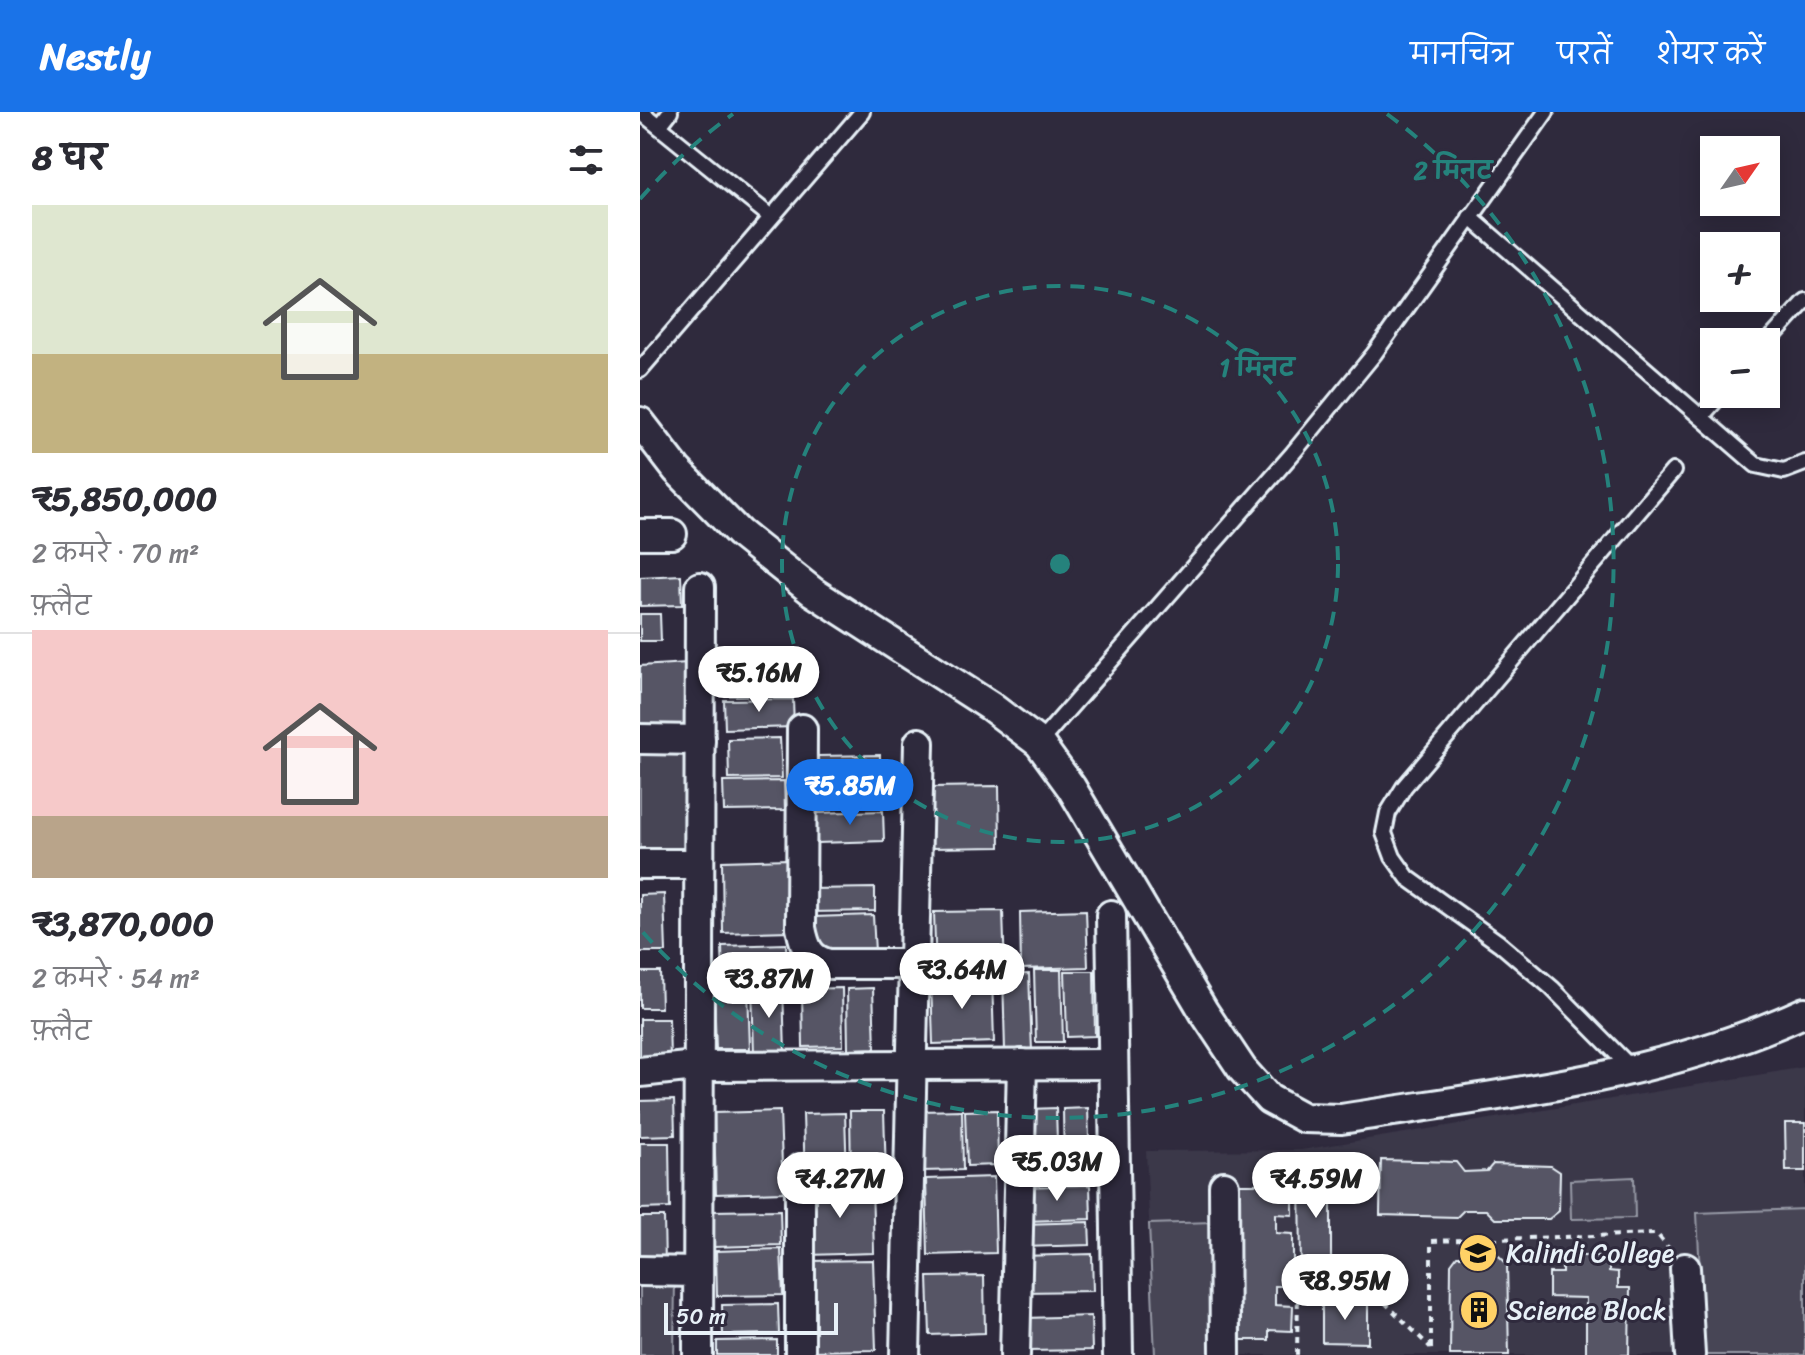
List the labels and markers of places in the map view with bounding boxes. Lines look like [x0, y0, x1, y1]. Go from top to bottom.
centre of rings [1046, 550, 1074, 578]
pin: ₹5.16M [694, 646, 824, 714]
pin: ₹5.85M [785, 759, 915, 827]
pin: ₹3.64M [897, 943, 1027, 1011]
pin: ₹3.87M [704, 952, 834, 1020]
pin: ₹5.03M [992, 1135, 1122, 1203]
pin: ₹4.27M [775, 1152, 905, 1220]
pin: ₹4.59M [1251, 1152, 1381, 1220]
place label: Kalindi College [1506, 1230, 1675, 1276]
school or university icon: Kalindi College [1457, 1232, 1499, 1274]
pin: ₹8.95M [1280, 1254, 1410, 1322]
place label: Science Block [1507, 1287, 1667, 1333]
building icon: Science Block [1458, 1289, 1500, 1331]

